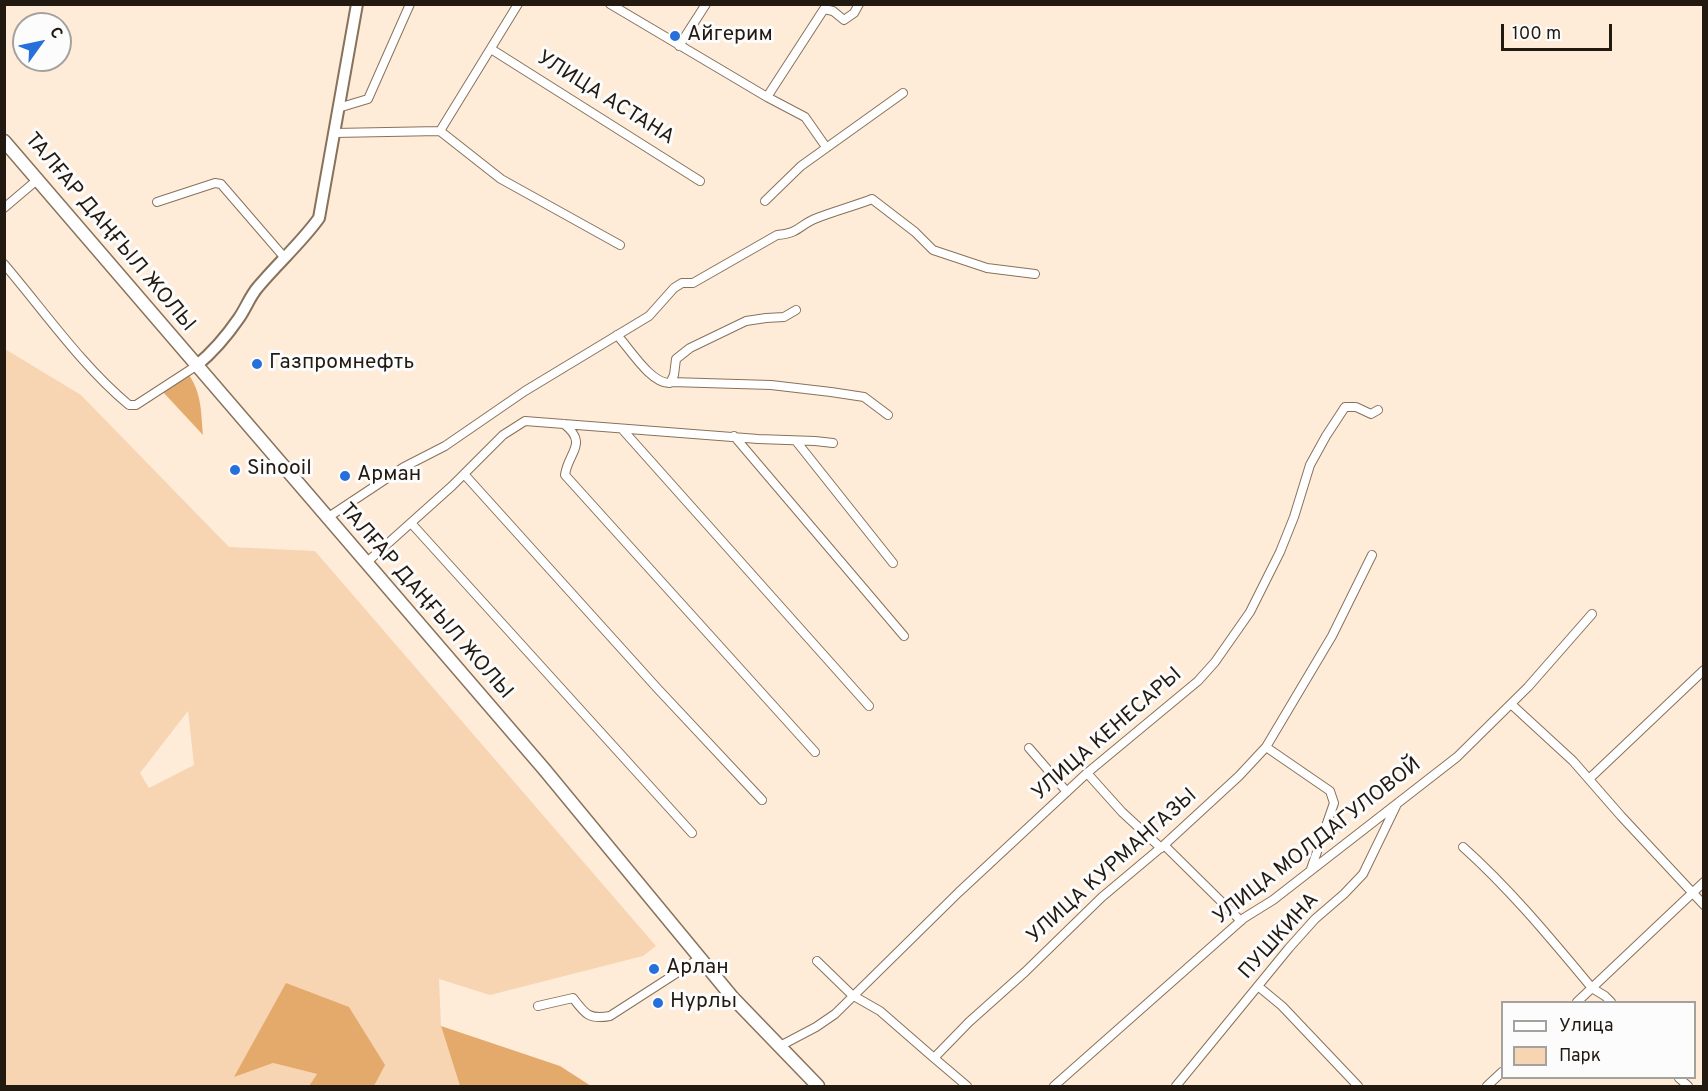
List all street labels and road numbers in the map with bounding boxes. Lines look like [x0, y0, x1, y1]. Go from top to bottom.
street label: УЛИЦА АСТАНА [532, 47, 678, 151]
street label: ТАЛҒАР ДАҢҒЫЛ ЖОЛЫ [18, 128, 200, 338]
street label: ТАЛҒАР ДАҢҒЫЛ ЖОЛЫ [333, 499, 517, 705]
street label: УЛИЦА КЕНЕСАРЫ [1028, 663, 1188, 807]
street label: УЛИЦА МОЛДАГУЛОВОЙ [1209, 753, 1427, 931]
street label: УЛИЦА КУРМАНГАЗЫ [1023, 784, 1203, 950]
street label: ПУШКИНА [1235, 889, 1325, 985]

